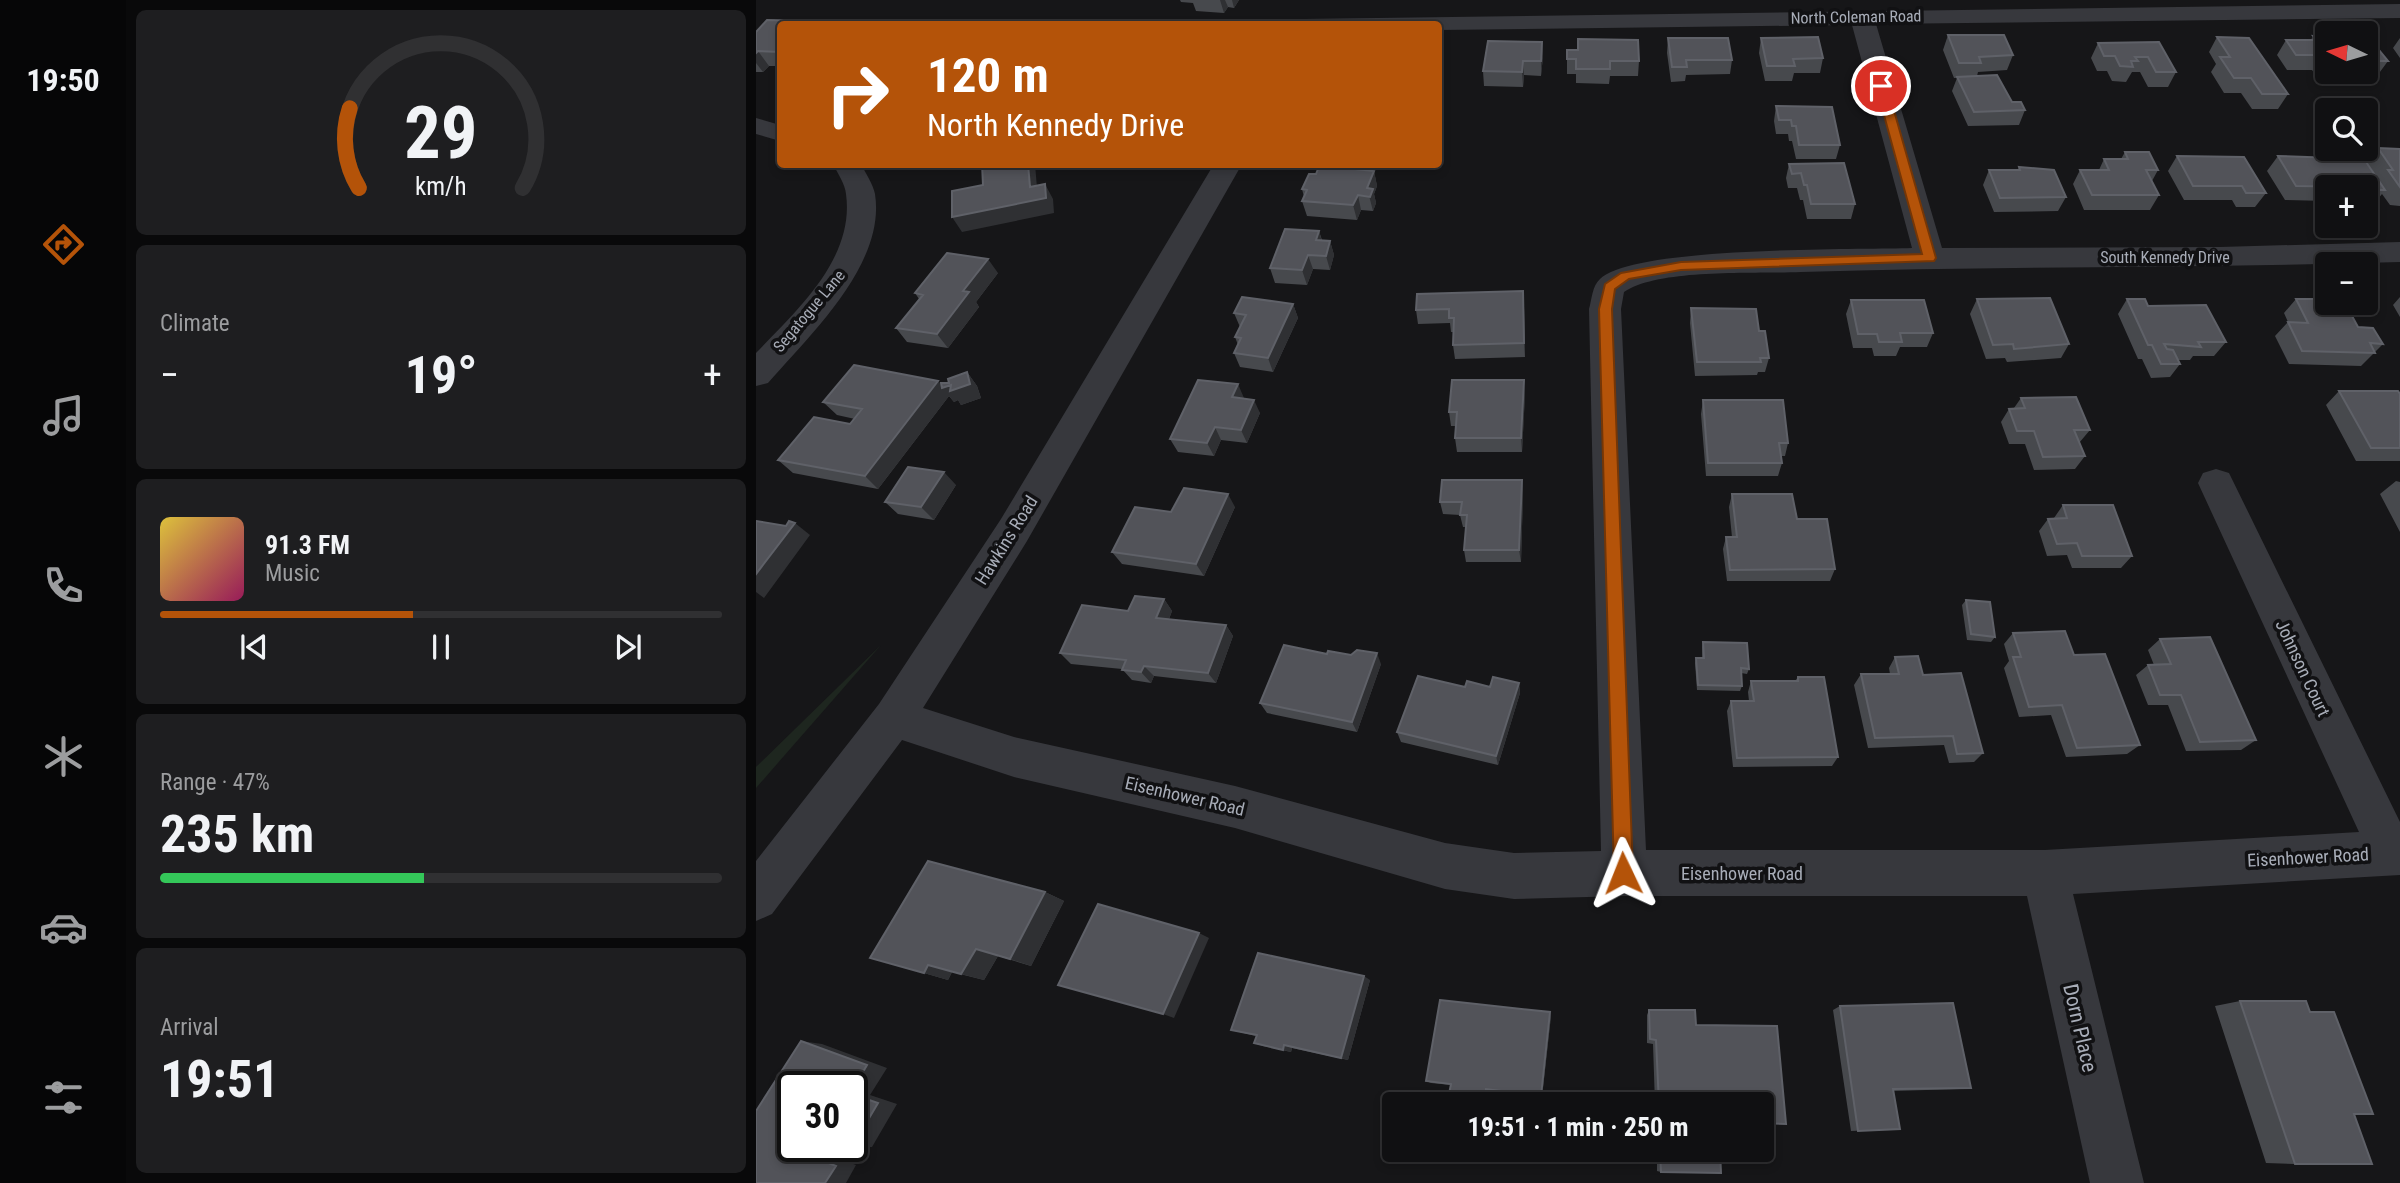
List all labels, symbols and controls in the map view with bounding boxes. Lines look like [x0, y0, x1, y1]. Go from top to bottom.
street label: North Coleman Road [1790, 6, 1922, 28]
north arrow [2315, 21, 2378, 84]
map controls [2315, 21, 2378, 315]
text: 120 m [927, 47, 1049, 104]
icon: right [812, 49, 903, 140]
pin [1851, 56, 1911, 116]
text: 19:50 [26, 61, 100, 99]
icon: arrive [1862, 67, 1900, 105]
text: 29 [404, 91, 478, 177]
button: search [2315, 98, 2378, 161]
text: North Kennedy Drive [927, 106, 1184, 144]
text: km/h [415, 172, 467, 201]
button: + [2315, 175, 2378, 238]
icon: directions [39, 220, 88, 269]
street label: South Kennedy Drive [2100, 248, 2230, 267]
button: − [2315, 252, 2378, 315]
street label: Segatogue Lane [769, 266, 849, 356]
text: Climate [160, 310, 230, 337]
text: 19° [405, 345, 477, 406]
text: − [160, 353, 179, 397]
text: + [703, 353, 722, 397]
icon: music [39, 391, 88, 440]
street label: Hawkins Road [970, 492, 1042, 588]
text: 91.3 FM [265, 530, 350, 560]
text: Music [265, 560, 320, 587]
icon: phone [39, 561, 88, 610]
street label: Johnson Court [2271, 616, 2335, 720]
icon: previous [235, 628, 273, 666]
icon: pause [422, 628, 460, 666]
icon: next [609, 628, 647, 666]
icon: climate [39, 732, 88, 781]
text: Range · 47% [160, 769, 270, 796]
street label: Eisenhower Road [1123, 772, 1247, 820]
text: 235 km [160, 804, 314, 865]
position arrow [1586, 836, 1660, 910]
street label: Eisenhower Road [2247, 843, 2369, 871]
street label: Eisenhower Road [1681, 863, 1803, 884]
icon: car [39, 903, 88, 952]
street label: Dorn Place [2058, 981, 2102, 1075]
text: Arrival [160, 1014, 219, 1041]
text: 19:51 [160, 1049, 279, 1110]
speed limit sign: 30 [777, 1071, 868, 1162]
icon: filters [39, 1073, 88, 1122]
text: 19:51 · 1 min · 250 m [1468, 1112, 1688, 1142]

